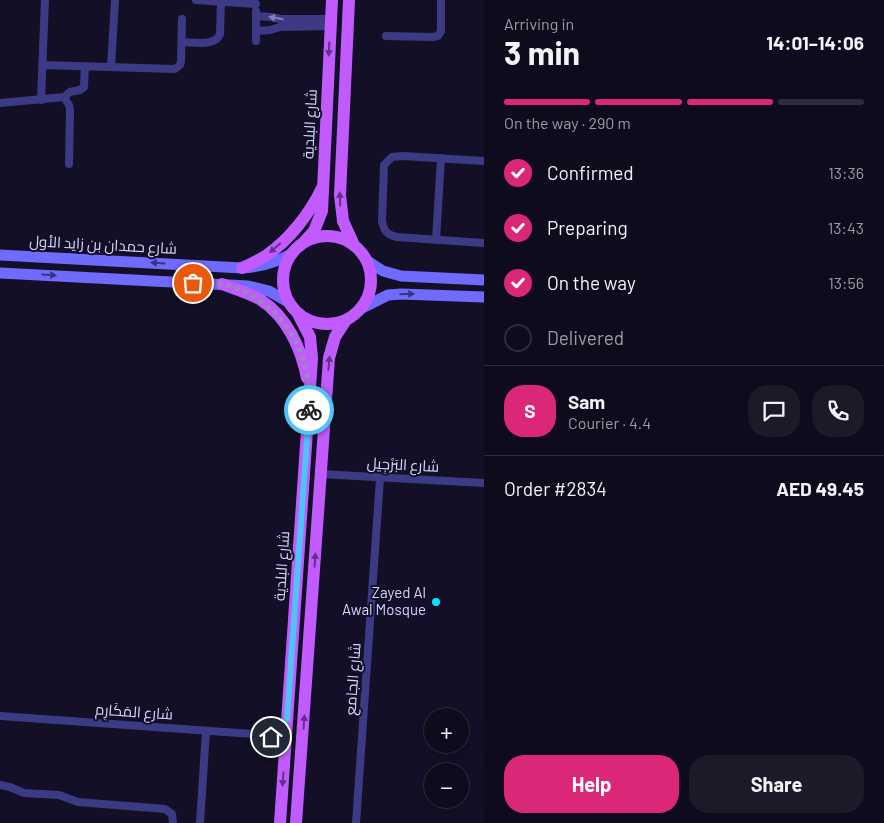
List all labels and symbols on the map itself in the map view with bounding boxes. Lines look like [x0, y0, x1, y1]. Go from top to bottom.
one-way arrow [267, 14, 283, 22]
one-way arrow [325, 41, 333, 57]
street label: شارع البلدية [298, 89, 323, 159]
one-way arrow [336, 191, 344, 207]
street label: شارع حمدان بن زايد الأول [29, 231, 177, 260]
one-way arrow [268, 243, 281, 254]
one-way arrow [150, 259, 166, 267]
pin [172, 262, 214, 304]
one-way arrow [41, 272, 57, 280]
one-way arrow [400, 289, 416, 297]
one-way arrow [325, 355, 333, 371]
courier [284, 385, 334, 435]
street label: شارع البَرْجِيل [366, 453, 440, 478]
street label: شارع البلدية [270, 530, 295, 602]
one-way arrow [312, 552, 320, 568]
place label: Zayed Al Awal Mosque [342, 583, 426, 618]
marker: Zayed Al Awal Mosque [430, 596, 442, 608]
street label: شارع الجامع [340, 642, 367, 716]
street label: شارع المَكَارِم [94, 699, 174, 726]
one-way arrow [300, 714, 308, 730]
pin [250, 716, 292, 758]
one-way arrow [279, 771, 287, 787]

